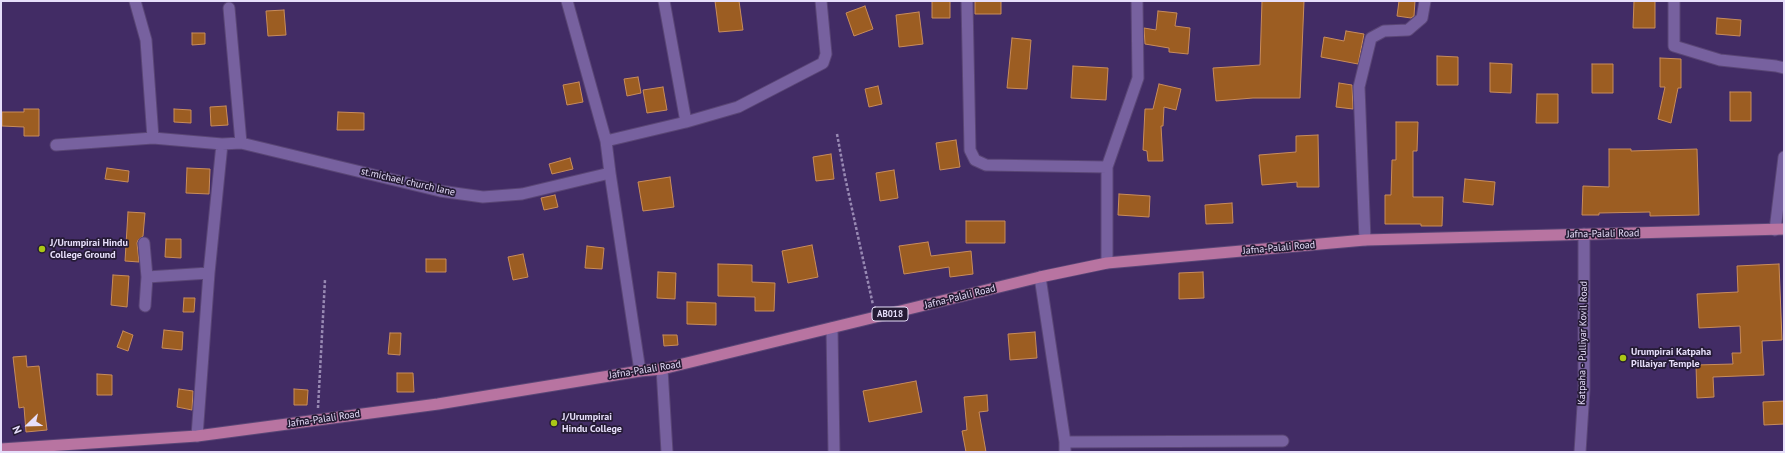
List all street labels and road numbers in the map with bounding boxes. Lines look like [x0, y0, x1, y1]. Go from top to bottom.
street label: st.michael church lane [360, 165, 456, 199]
street label: Jafna-Palali Road [1567, 227, 1639, 241]
street label: Jafna-Palali Road [1242, 239, 1316, 257]
street label: Katpaha - Pulliyar Kovil Road [1576, 281, 1590, 405]
street label: Jafna-Palali Road [923, 282, 997, 312]
road number: AB018 [872, 307, 908, 321]
street label: Jafna-Palali Road [608, 358, 682, 382]
street label: Jafna-Palali Road [287, 408, 361, 430]

